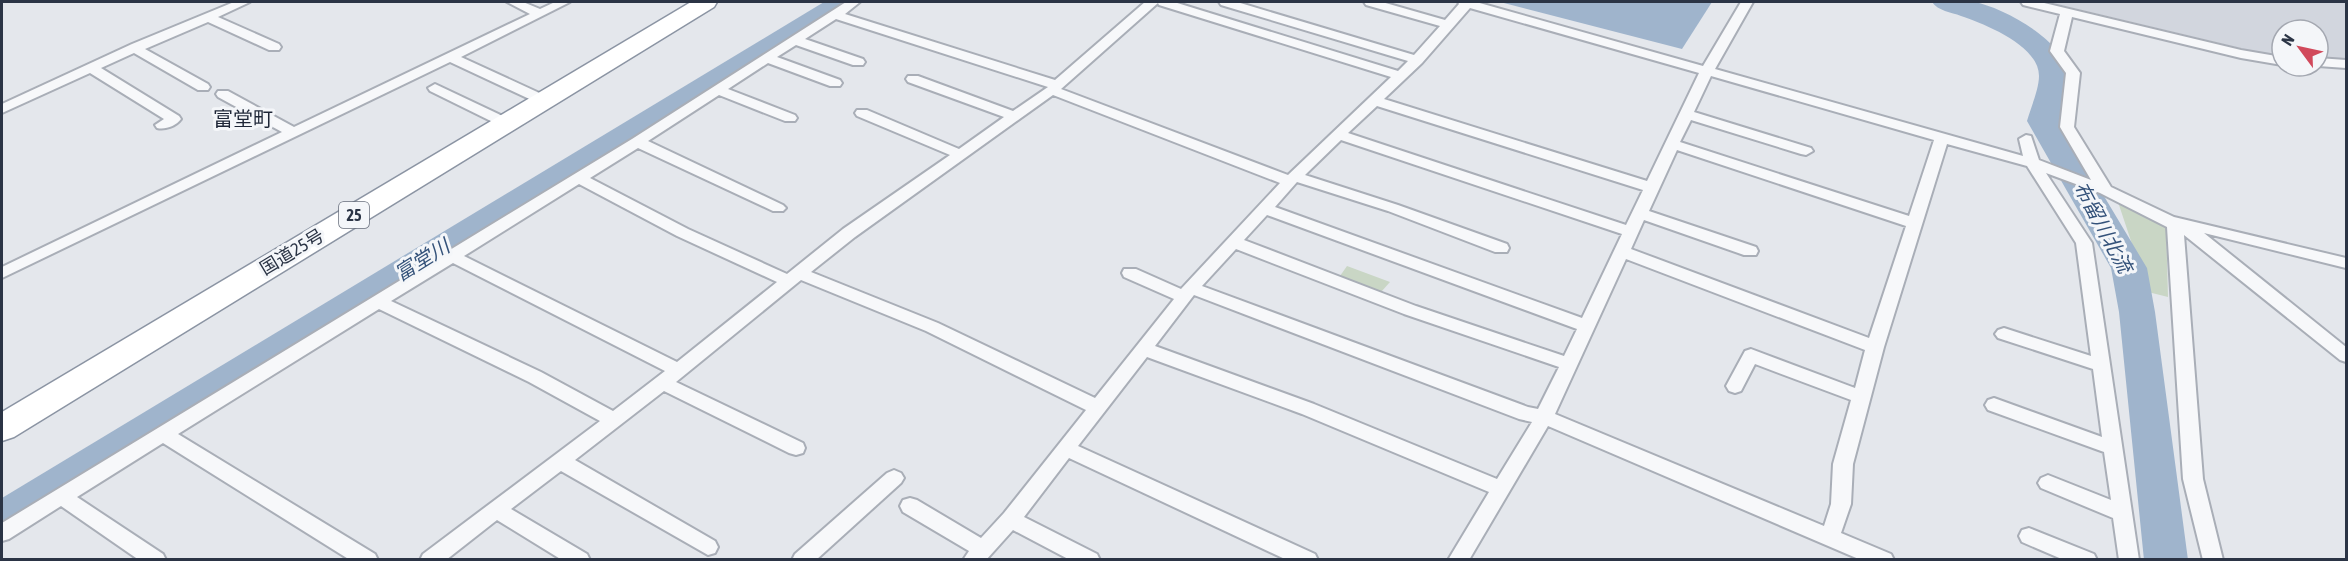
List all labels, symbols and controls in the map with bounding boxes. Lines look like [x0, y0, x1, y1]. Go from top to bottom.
north arrow [2270, 18, 2330, 78]
text: N [2277, 31, 2298, 49]
district label: 富堂町 [213, 107, 273, 130]
water label: 布留川北流 [2070, 177, 2138, 279]
road number: 25 [339, 202, 369, 228]
street label: 国道25号 [256, 224, 328, 279]
water label: 富堂川 [390, 233, 455, 285]

